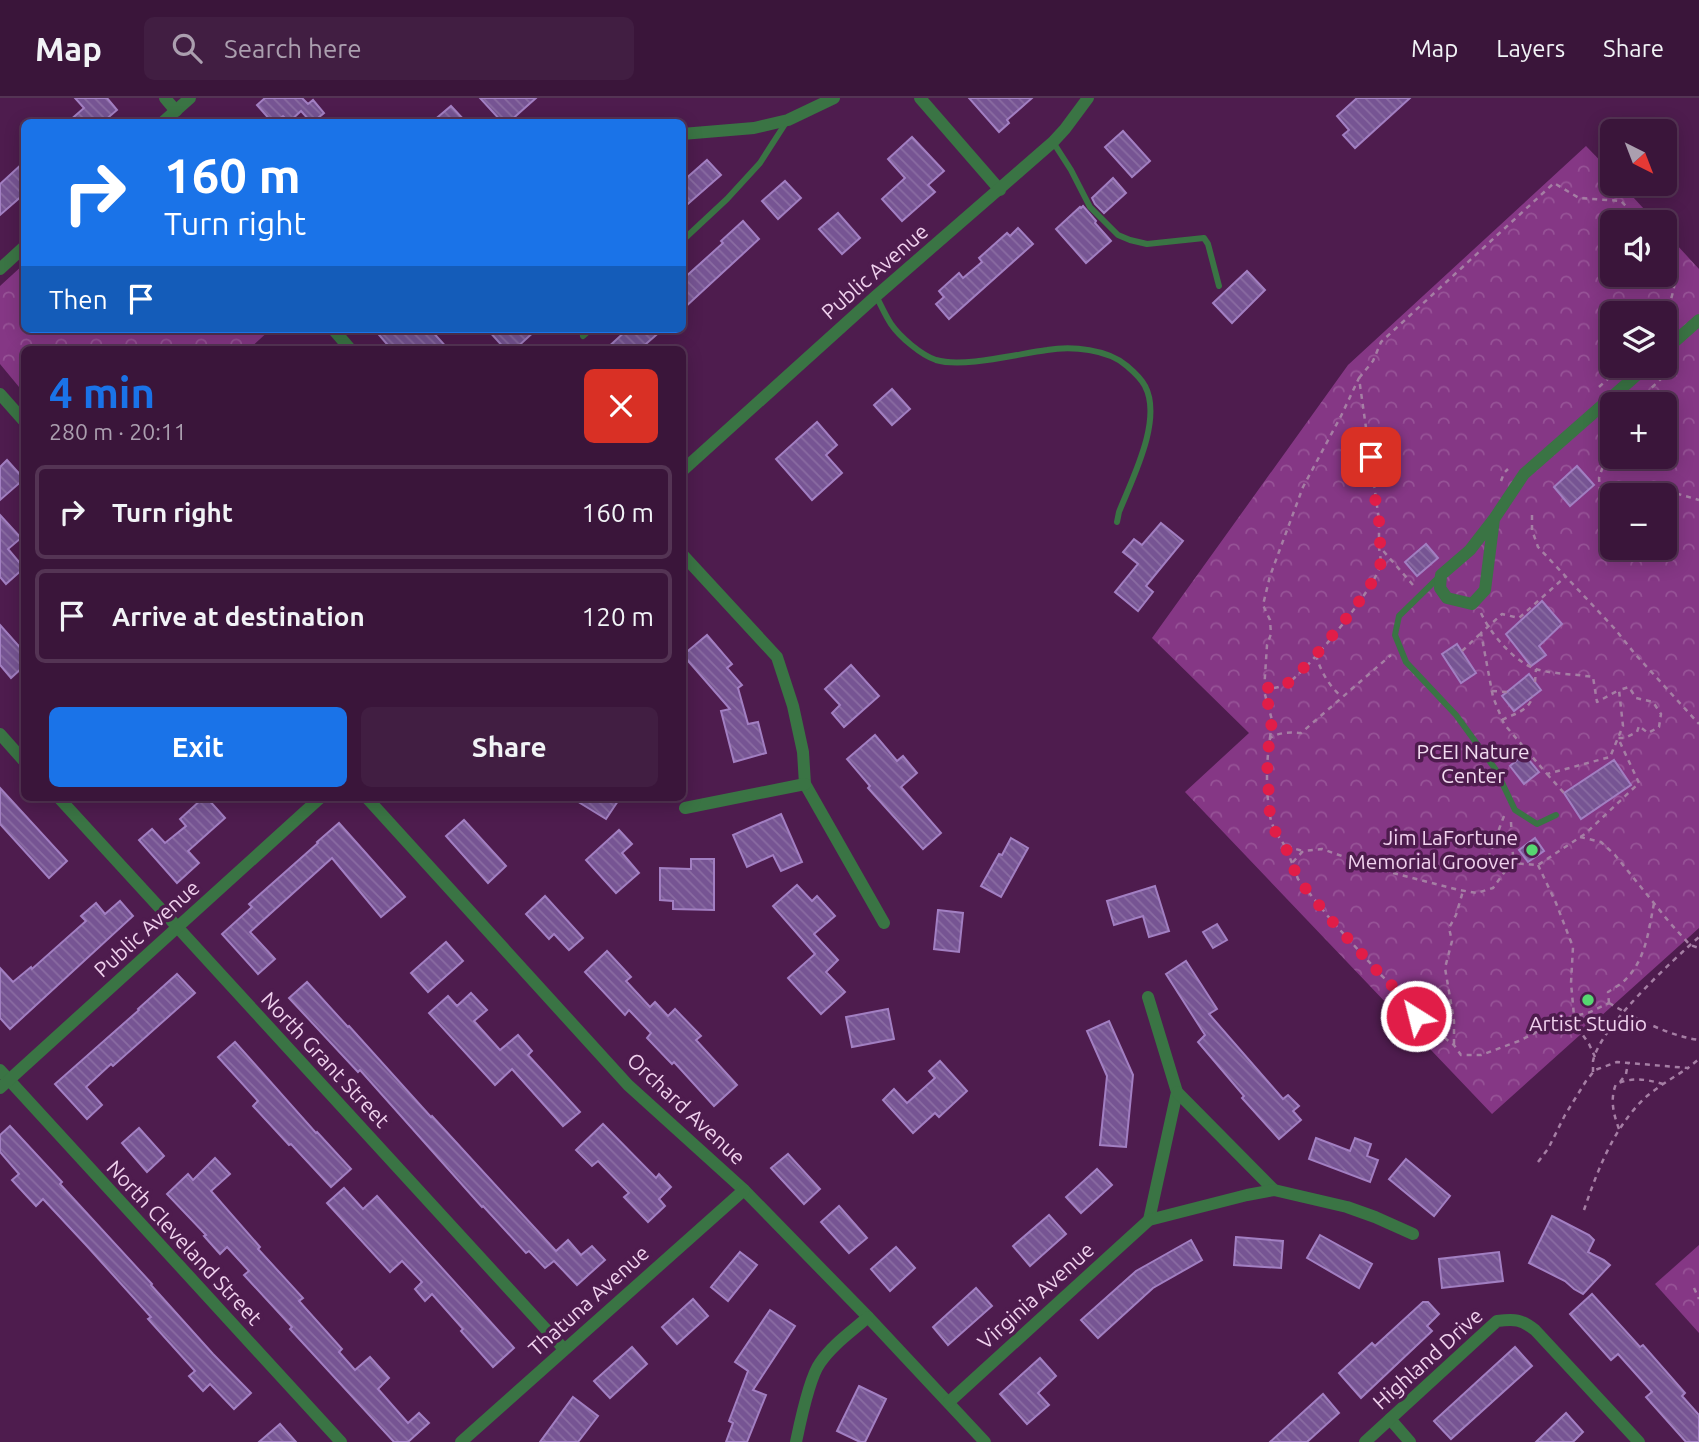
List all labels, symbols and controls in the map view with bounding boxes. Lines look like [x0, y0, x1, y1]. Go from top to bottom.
search box [144, 17, 634, 80]
icon: search [168, 29, 206, 67]
text: Map [35, 30, 102, 67]
text: Search here [224, 34, 362, 63]
text: Map [1411, 35, 1458, 62]
text: Layers [1496, 35, 1565, 62]
text: Share [1603, 35, 1664, 62]
north arrow [1600, 119, 1676, 196]
map controls [1600, 119, 1677, 560]
icon: right [49, 147, 140, 238]
text: 160 m [164, 147, 301, 202]
text: Turn right [164, 205, 306, 241]
button: sound [1600, 210, 1677, 287]
street label: Public Avenue [816, 219, 932, 324]
icon: arrive [122, 280, 160, 318]
text: Then [49, 285, 108, 314]
button: layers [1600, 301, 1677, 378]
text: 4 min [49, 369, 155, 416]
button: close [584, 369, 658, 443]
button: + [1600, 392, 1677, 469]
text: 280 m · 20:11 [49, 419, 187, 444]
pin [1341, 427, 1401, 487]
icon: arrive [1352, 438, 1390, 476]
button: − [1600, 483, 1677, 560]
icon: right [53, 493, 91, 531]
text: Turn right [112, 498, 233, 527]
text: 160 m [582, 498, 654, 527]
icon: arrive [53, 597, 91, 635]
text: Arrive at destination [112, 602, 365, 631]
text: 120 m [582, 602, 654, 631]
button: Exit [49, 707, 347, 787]
button: Share [361, 707, 658, 787]
park label: PCEI Nature Center [1417, 739, 1529, 787]
place label: Jim LaFortune Memorial Groover [1347, 825, 1518, 873]
marker: Jim LaFortune Memorial Groover [1524, 842, 1540, 858]
street label: Public Avenue [89, 875, 204, 982]
position arrow [1379, 979, 1453, 1053]
street label: North Grant Street [257, 987, 395, 1132]
marker: Artist Studio [1580, 992, 1596, 1008]
place label: Artist Studio [1529, 1011, 1647, 1035]
street label: Orchard Avenue [623, 1047, 751, 1169]
street label: North Cleveland Street [102, 1155, 267, 1330]
street label: Virginia Avenue [972, 1237, 1098, 1354]
street label: Thatuna Avenue [523, 1240, 653, 1360]
street label: Highland Drive [1368, 1303, 1487, 1414]

